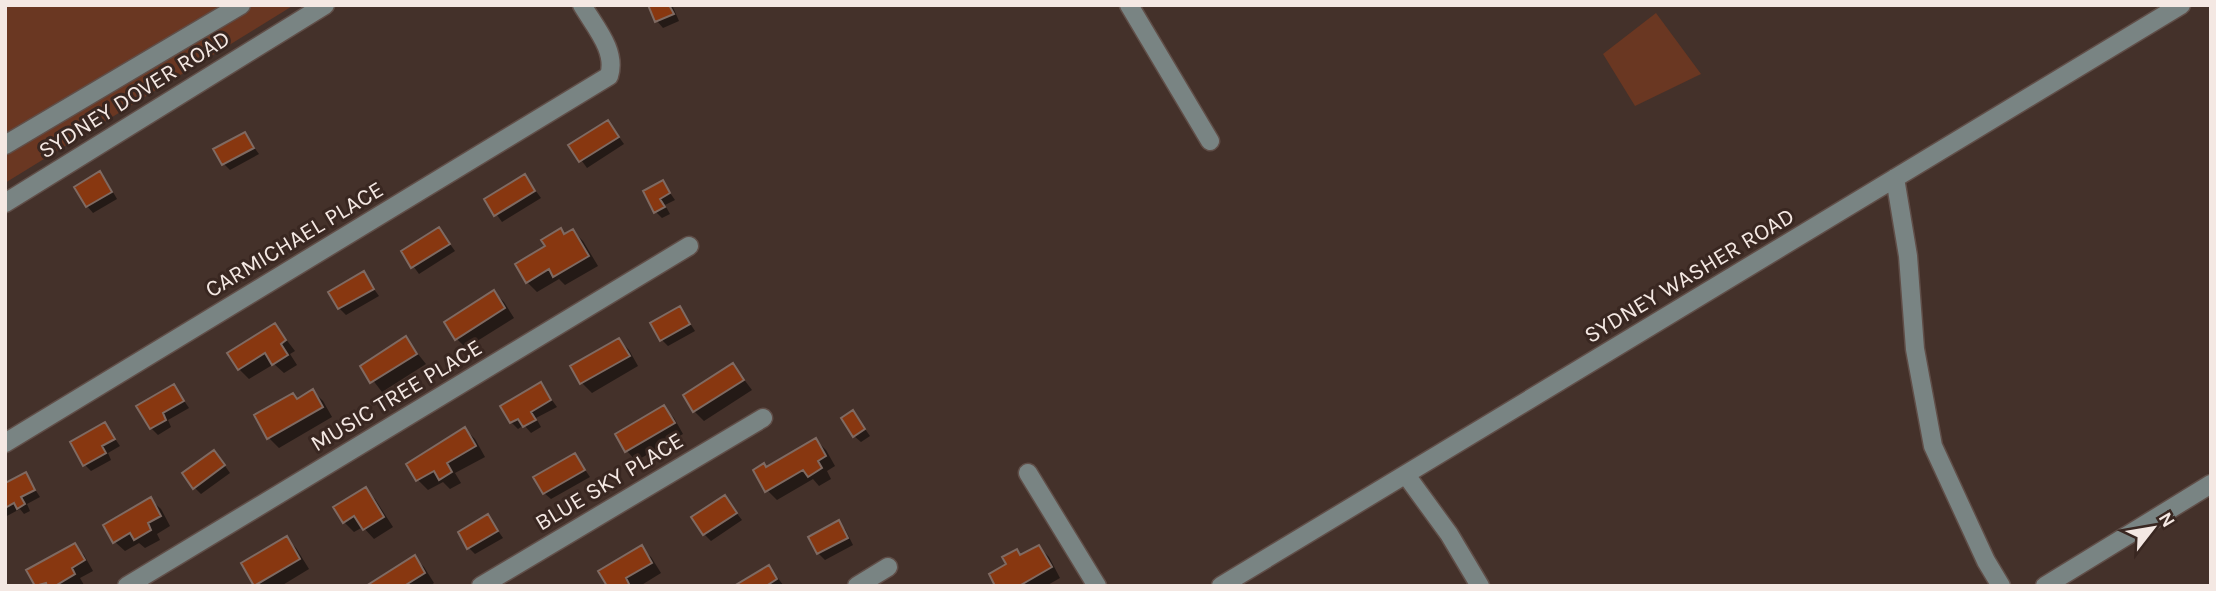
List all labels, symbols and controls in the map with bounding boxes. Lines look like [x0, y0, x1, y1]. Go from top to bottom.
street label: SYDNEY DOVER ROAD [34, 25, 235, 164]
street label: CARMICHAEL PLACE [200, 176, 388, 303]
street label: SYDNEY WASHER ROAD [1579, 202, 1799, 349]
street label: MUSIC TREE PLACE [306, 334, 487, 457]
street label: BLUE SKY PLACE [530, 427, 688, 536]
north arrow [2118, 493, 2188, 563]
text: N [2154, 508, 2180, 531]

